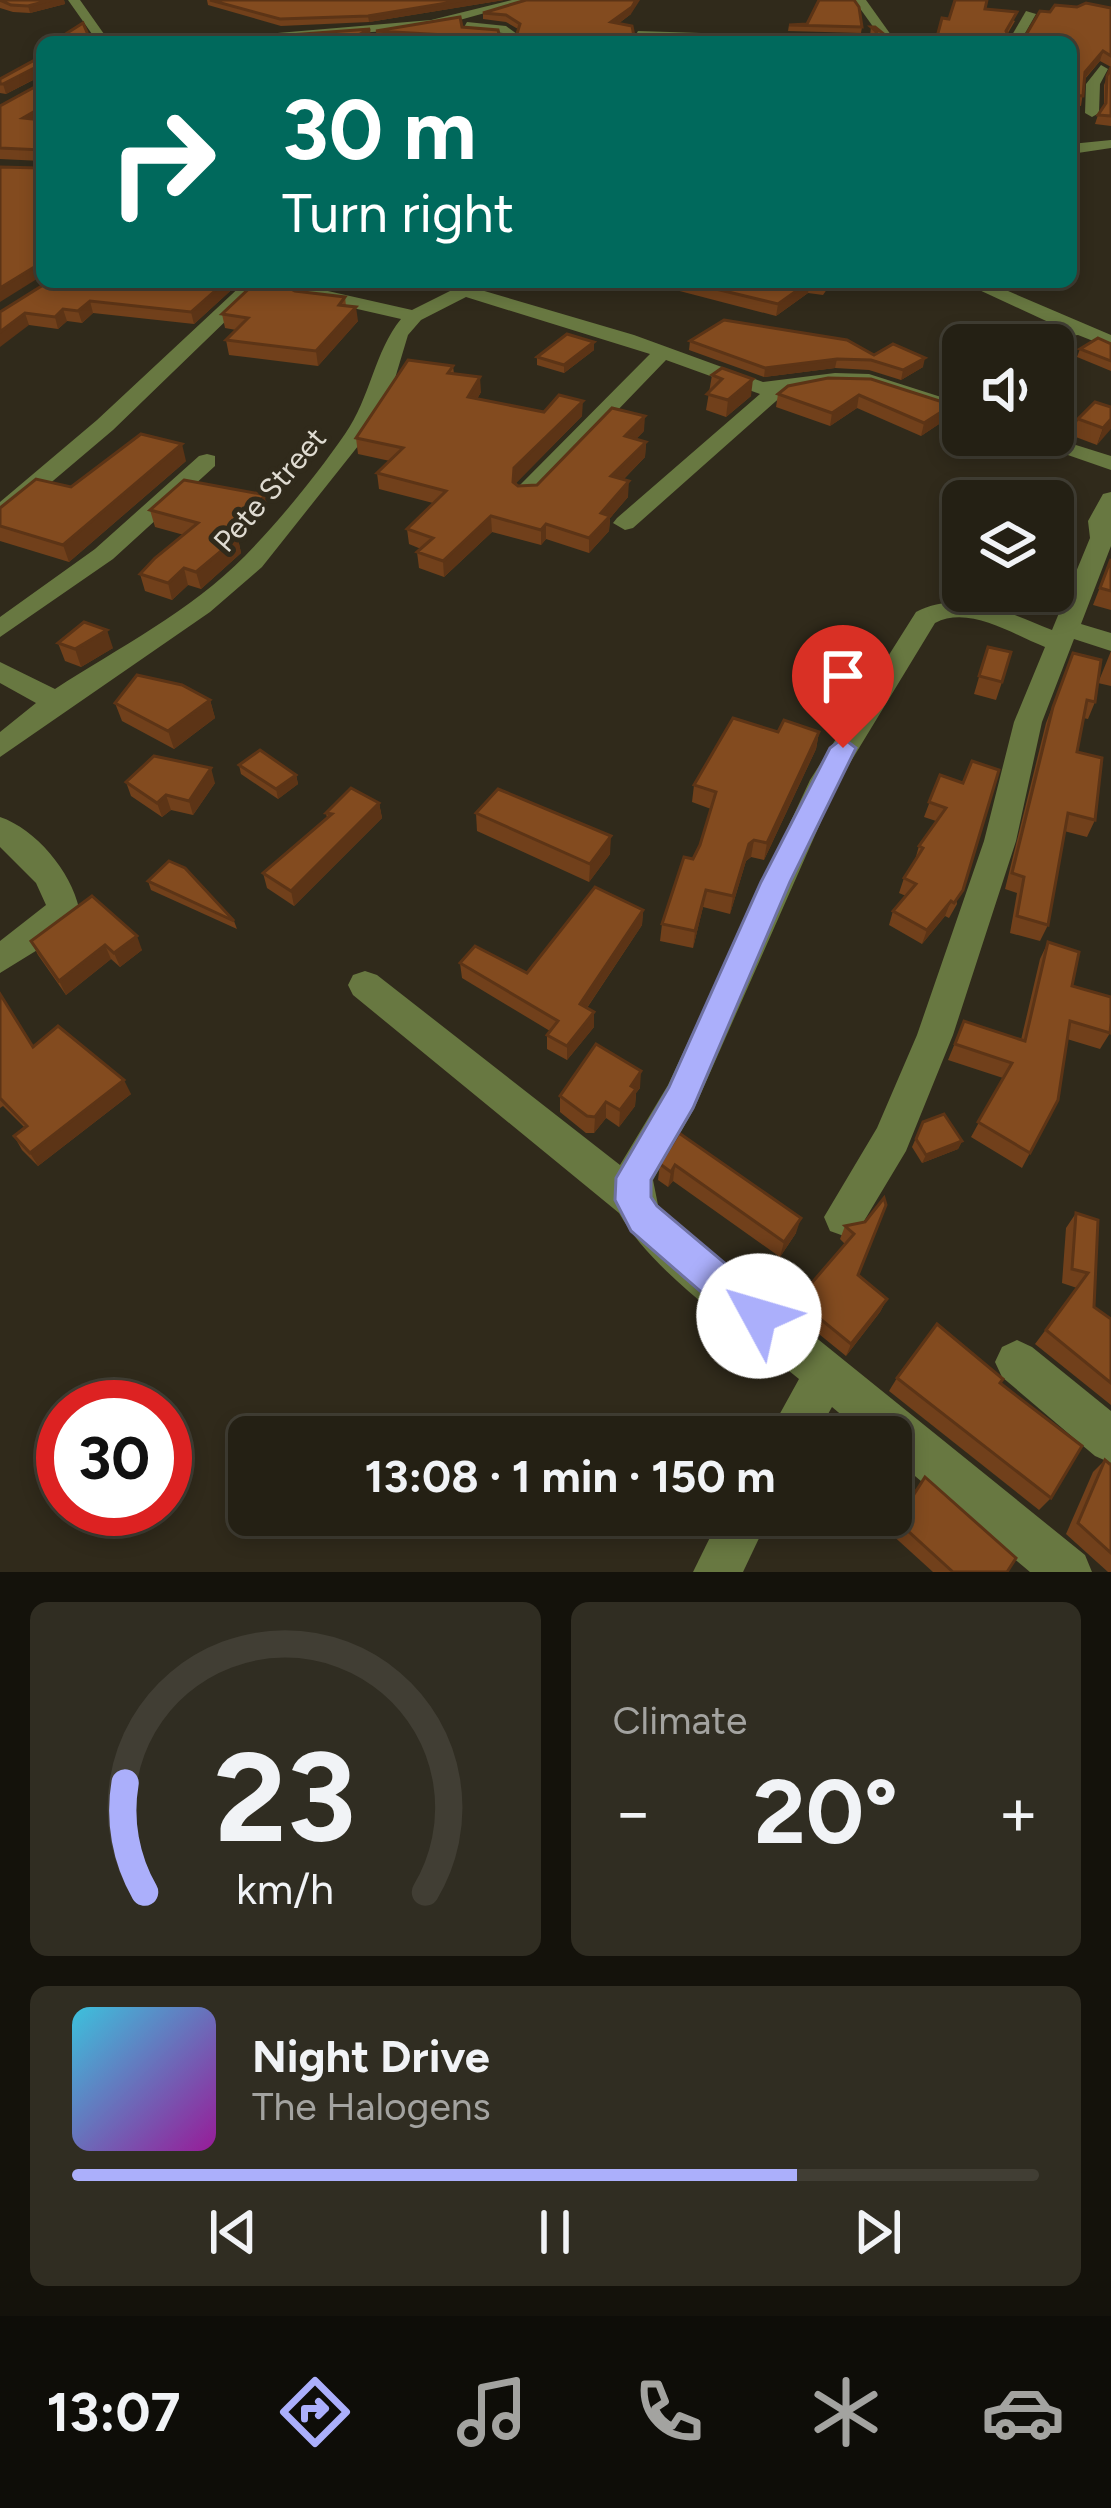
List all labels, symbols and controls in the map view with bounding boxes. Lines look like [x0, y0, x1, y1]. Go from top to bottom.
text: 30 m [282, 79, 476, 180]
icon: right [84, 84, 240, 240]
text: Turn right [282, 181, 514, 246]
map controls [942, 324, 1074, 612]
button: sound [942, 324, 1074, 456]
street label: Pete Street [206, 420, 334, 559]
button: layers [942, 480, 1074, 612]
pin [792, 625, 894, 748]
icon: arrive [810, 643, 876, 709]
position arrow [696, 1253, 822, 1379]
speed limit sign: 30 [36, 1380, 192, 1536]
text: 13:08 · 1 min · 150 m [364, 1449, 776, 1503]
text: Climate [613, 1697, 747, 1744]
text: 23 [214, 1722, 356, 1872]
text: 20° [754, 1757, 898, 1866]
text: − [613, 1772, 654, 1852]
text: + [998, 1772, 1039, 1852]
text: km/h [236, 1863, 334, 1915]
text: Night Drive [252, 2029, 490, 2083]
text: The Halogens [252, 2083, 491, 2130]
icon: previous [200, 2199, 266, 2265]
icon: pause [522, 2199, 588, 2265]
icon: next [845, 2199, 911, 2265]
icon: directions [273, 2370, 357, 2454]
icon: music [450, 2370, 534, 2454]
icon: phone [627, 2370, 711, 2454]
icon: climate [804, 2370, 888, 2454]
icon: car [981, 2370, 1065, 2454]
text: 13:07 [46, 2380, 181, 2445]

